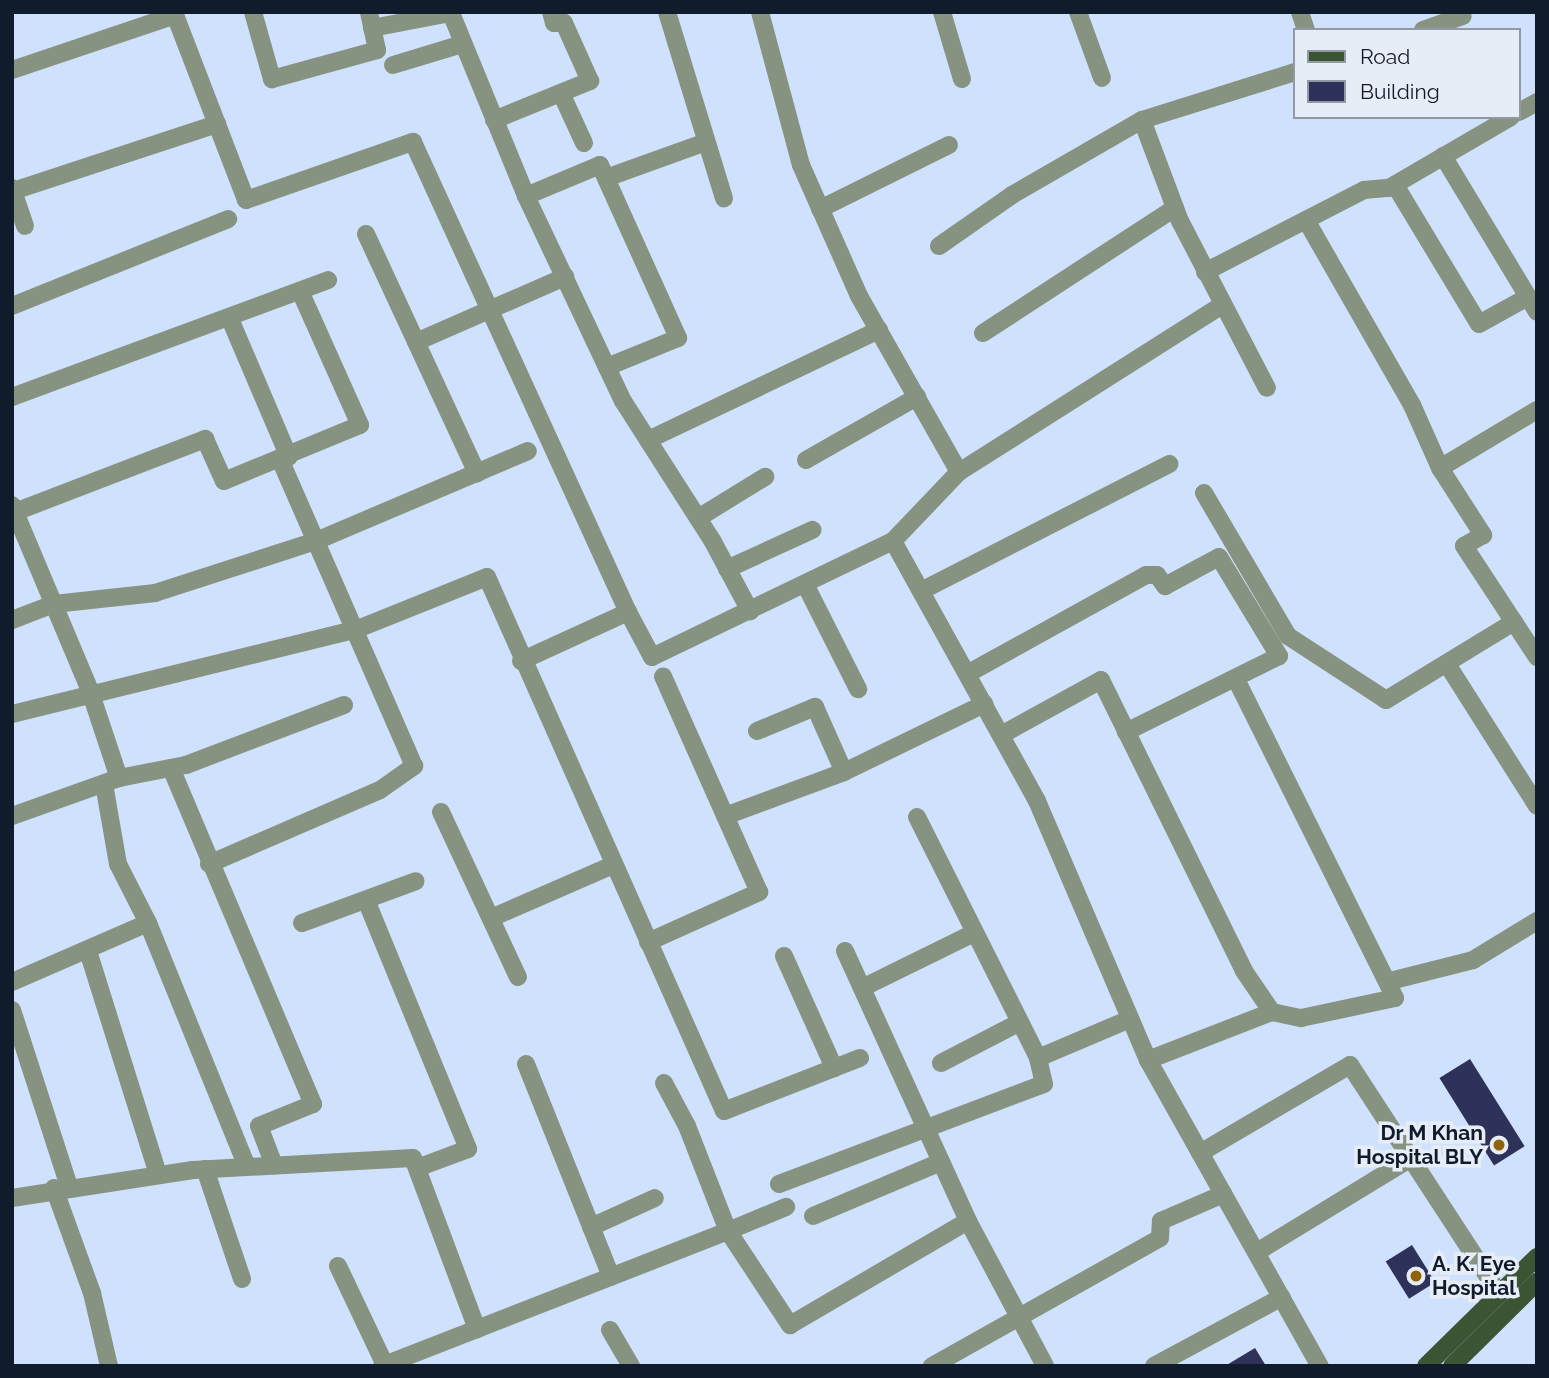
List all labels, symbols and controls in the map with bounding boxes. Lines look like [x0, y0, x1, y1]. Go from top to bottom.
legend [1294, 28, 1521, 119]
text: Road [1360, 44, 1410, 69]
text: Building [1360, 79, 1440, 104]
place label: Dr M Khan Hospital BLY [1356, 1120, 1483, 1170]
marker: Dr M Khan Hospital BLY [1489, 1135, 1509, 1155]
place label: A. K. Eye Hospital [1432, 1251, 1516, 1301]
marker: A. K. Eye Hospital [1406, 1266, 1426, 1286]

